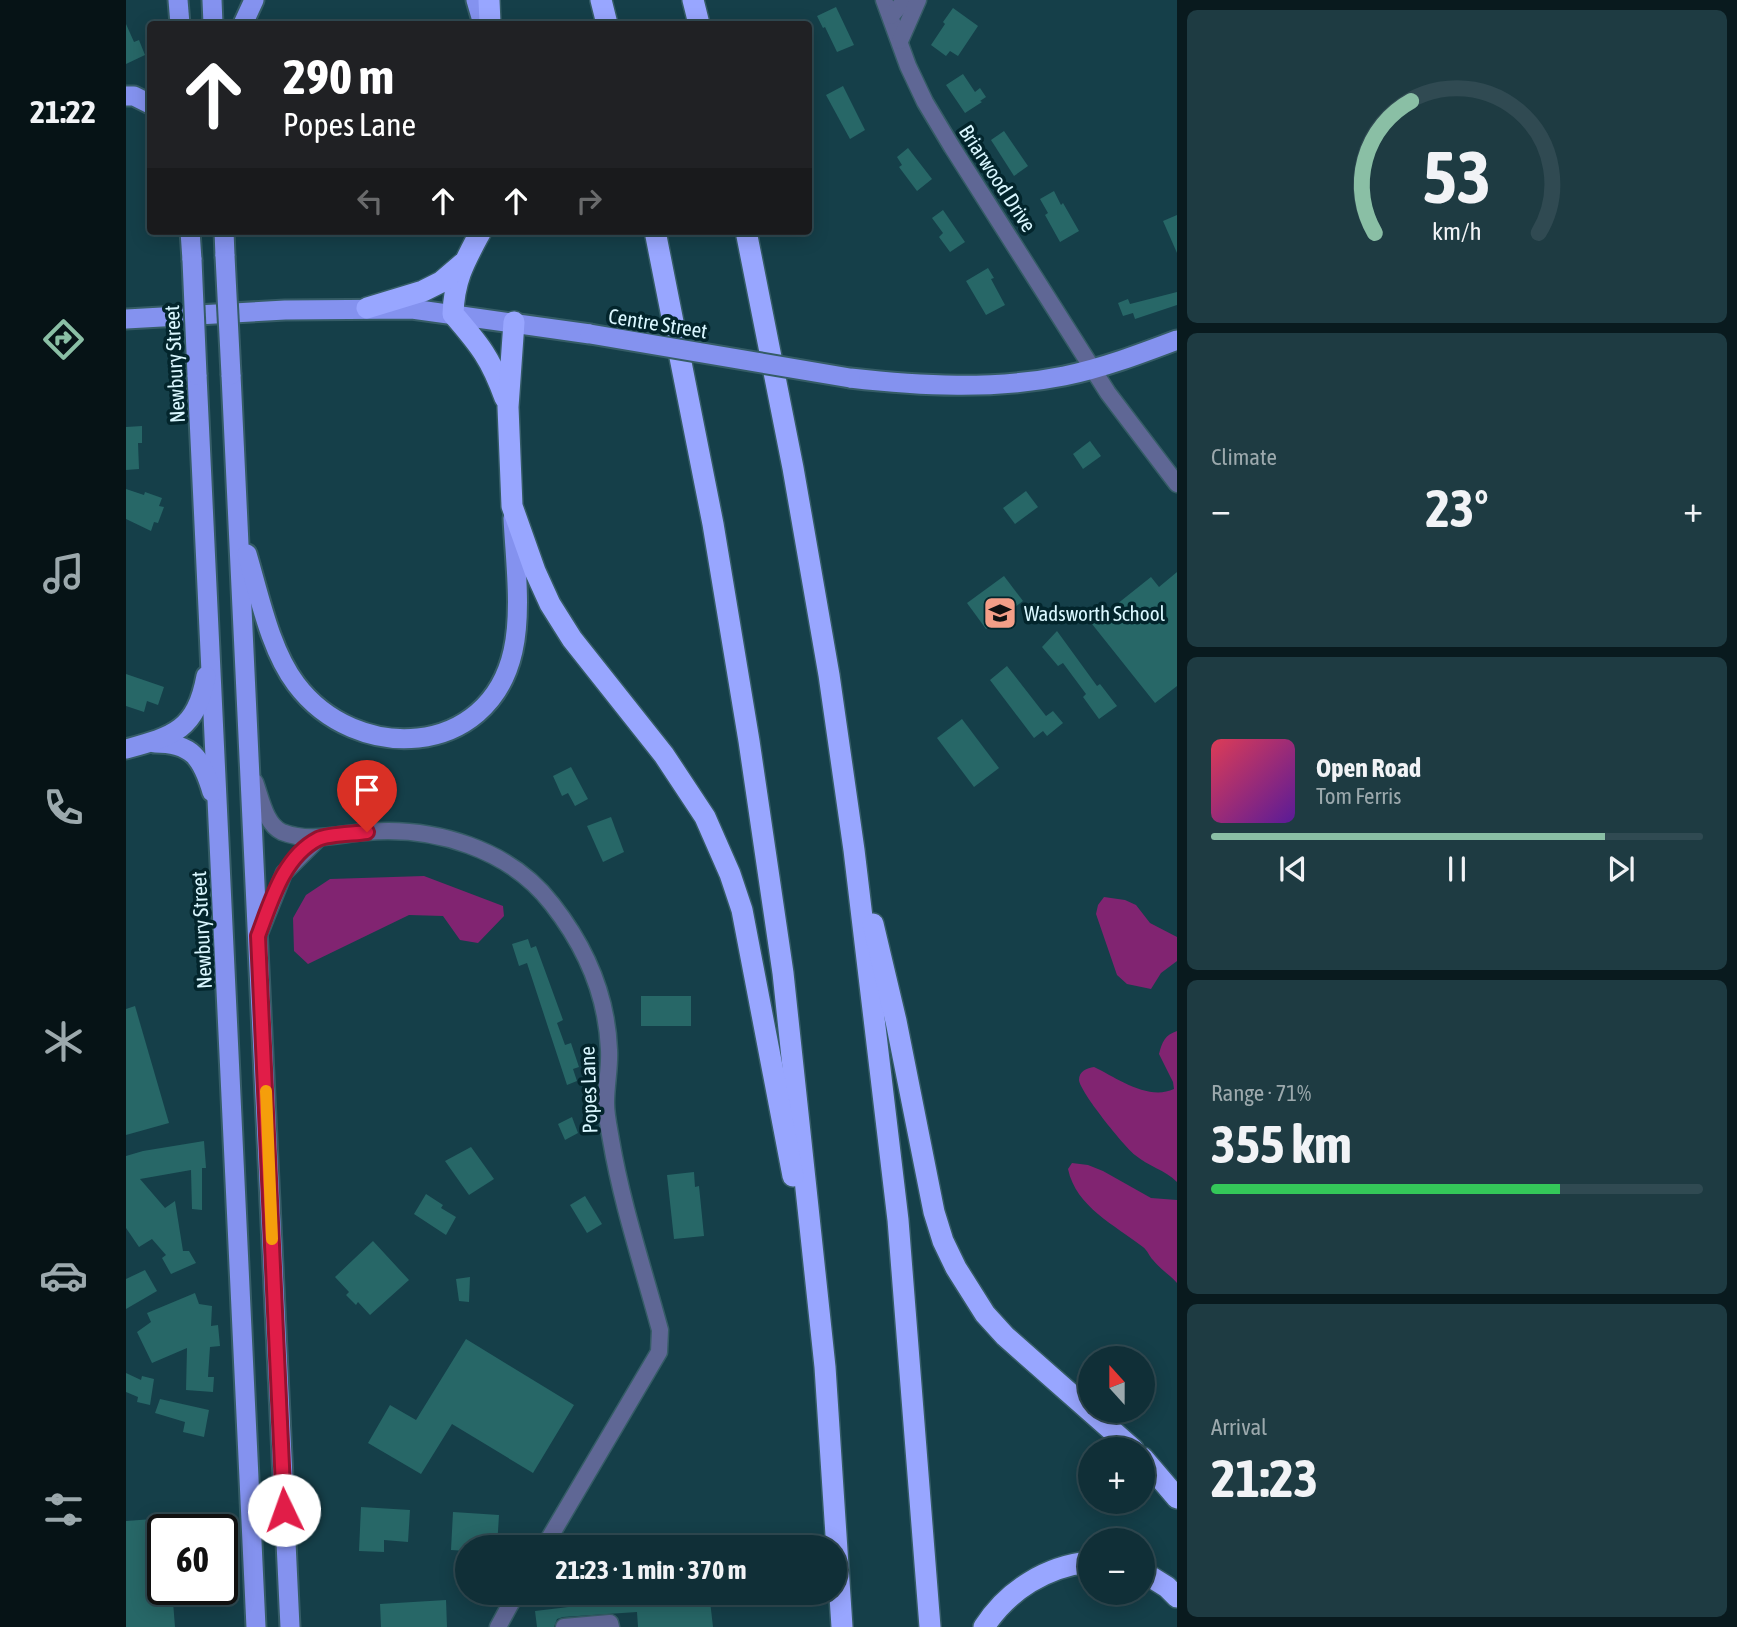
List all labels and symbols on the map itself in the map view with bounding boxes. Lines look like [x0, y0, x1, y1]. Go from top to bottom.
street label: Briarwood Drive [955, 120, 1041, 236]
street label: Centre Street [607, 303, 709, 343]
street label: Newbury Street [159, 304, 189, 424]
school or university icon: Wadsworth School [981, 594, 1019, 632]
place label: Wadsworth School [1024, 601, 1166, 625]
pin [337, 760, 397, 832]
street label: Newbury Street [186, 870, 216, 990]
street label: Popes Lane [574, 1046, 602, 1134]
north arrow [1078, 1346, 1155, 1423]
position arrow [247, 1473, 321, 1547]
speed limit sign: 60 [147, 1514, 238, 1605]

